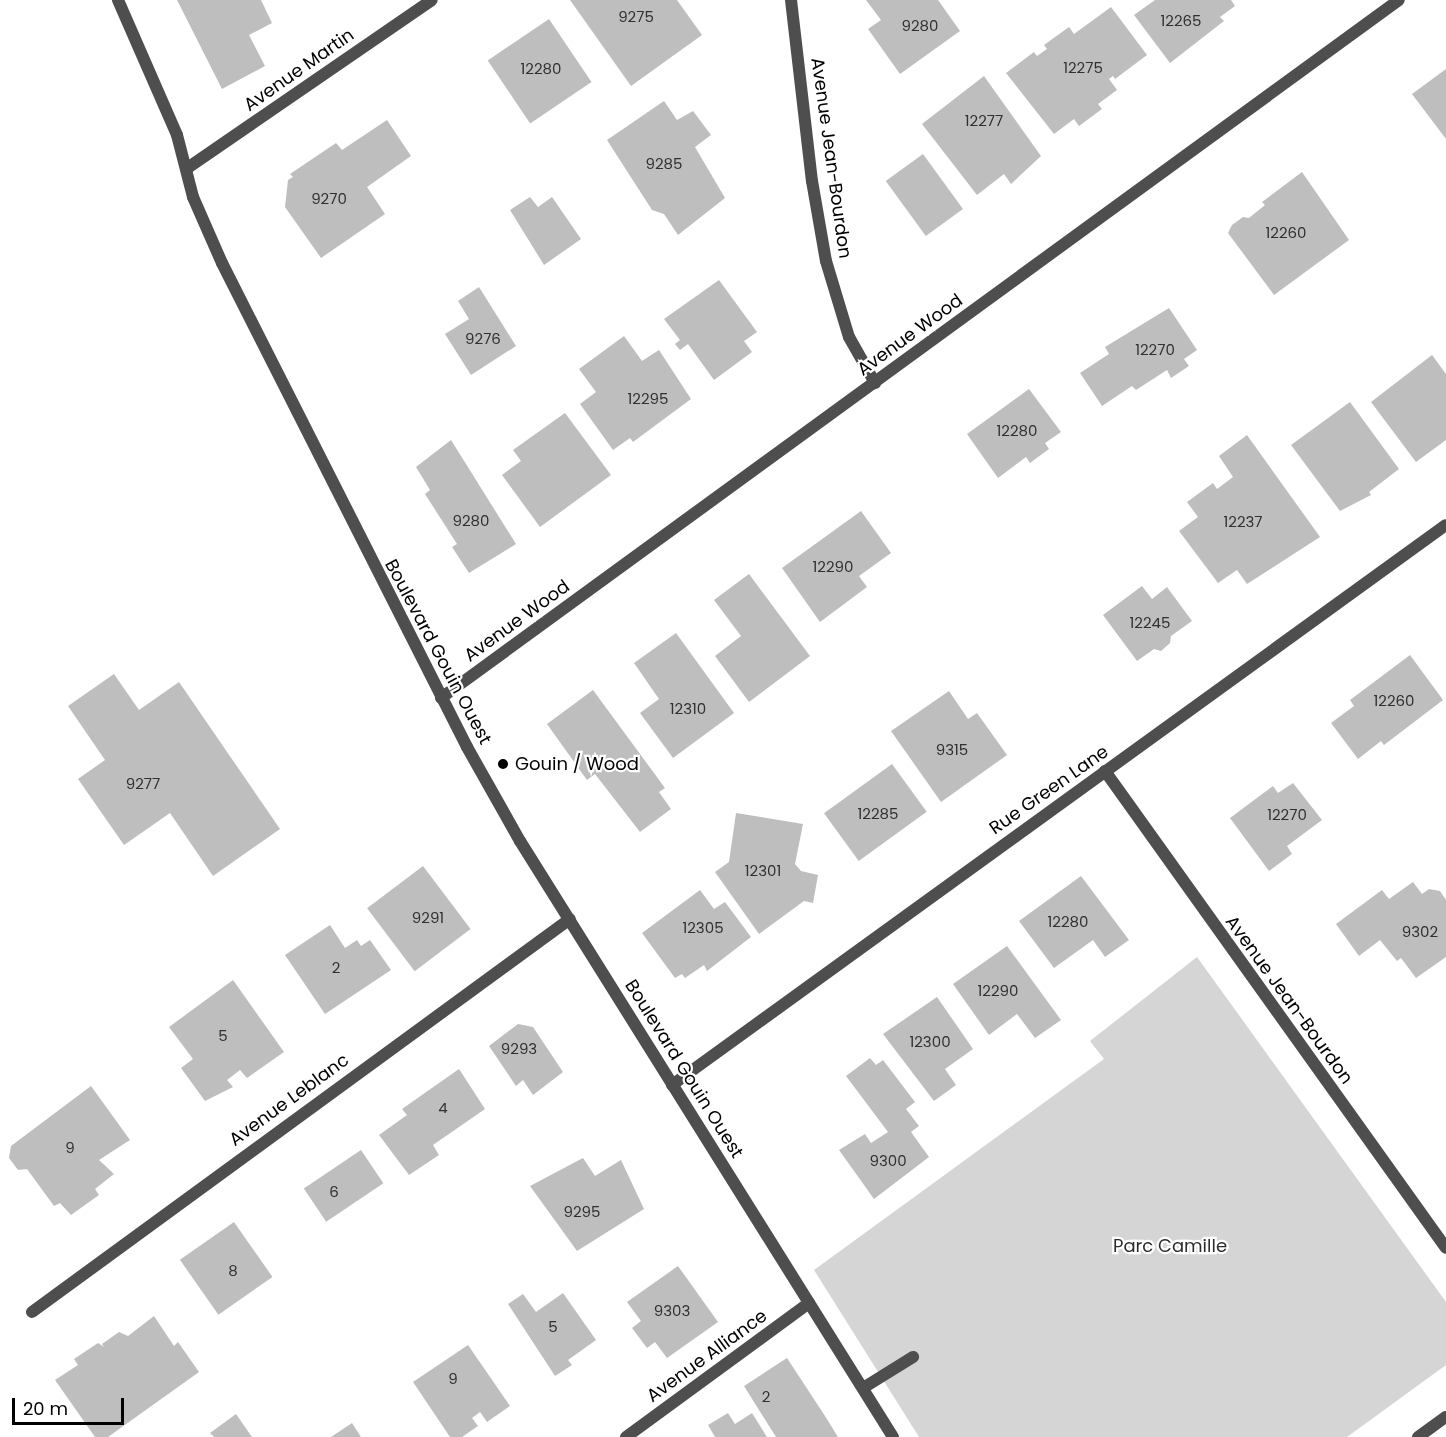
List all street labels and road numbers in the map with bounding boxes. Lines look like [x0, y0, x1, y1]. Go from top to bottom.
street label: Avenue Martin [240, 24, 358, 116]
street label: Avenue Jean-Bourdon [806, 56, 856, 260]
street label: Avenue Wood [853, 289, 967, 381]
street label: Boulevard Gouin Ouest [380, 556, 496, 748]
street label: Avenue Wood [460, 575, 574, 667]
street label: Rue Green Lane [985, 741, 1113, 839]
street label: Avenue Jean-Bourdon [1221, 912, 1357, 1088]
street label: Boulevard Gouin Ouest [620, 976, 748, 1162]
street label: Avenue Leblanc [225, 1049, 353, 1151]
street label: Avenue Alliance [643, 1305, 771, 1407]

